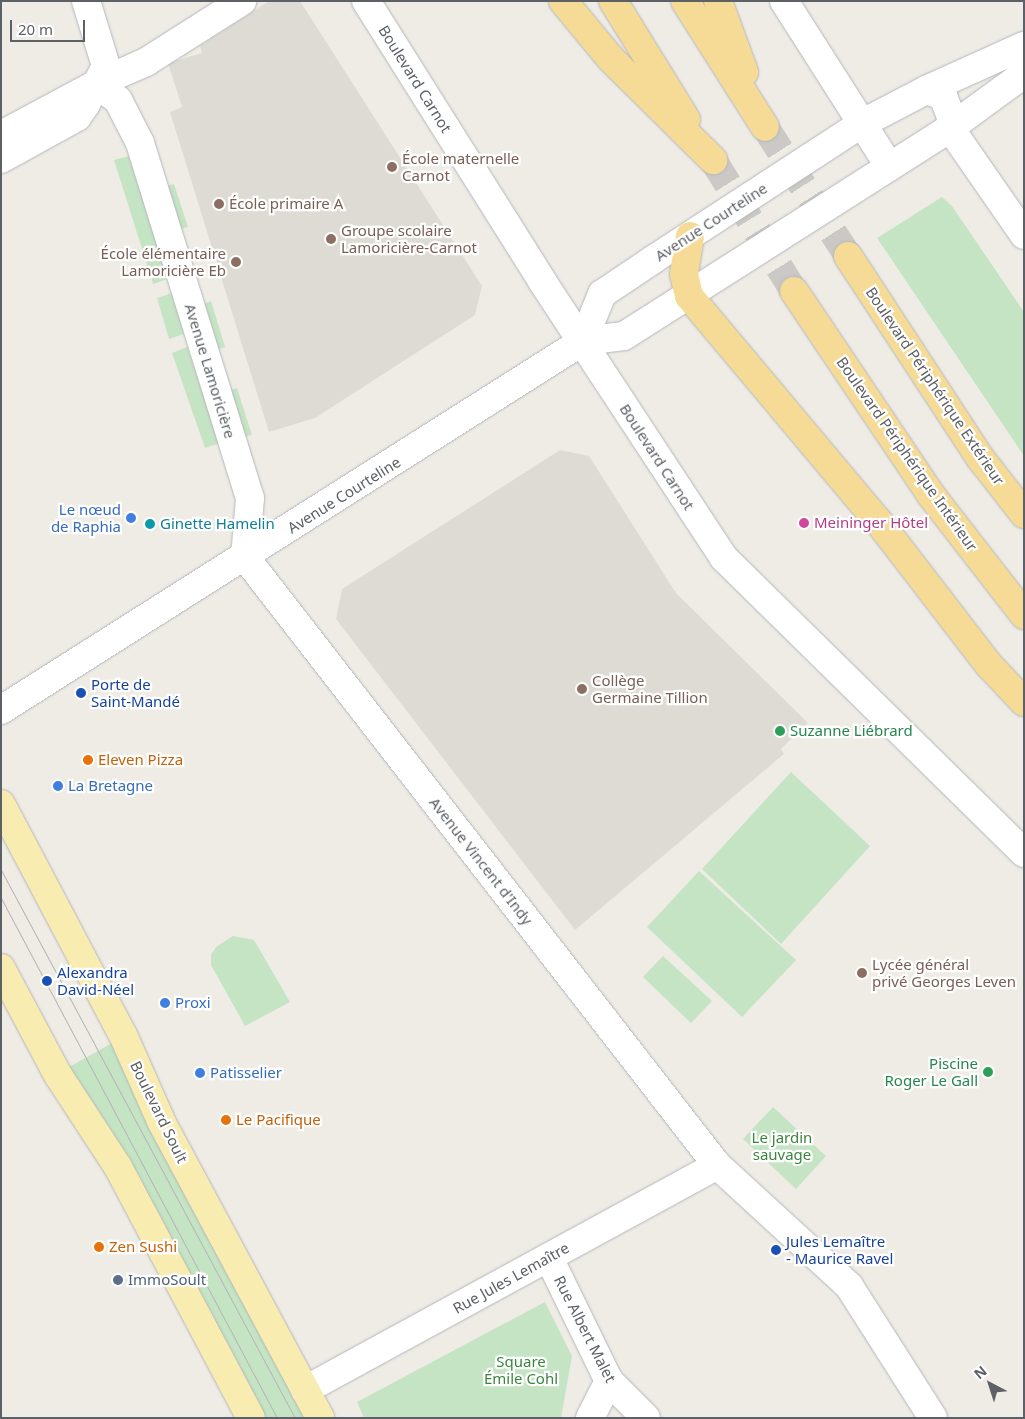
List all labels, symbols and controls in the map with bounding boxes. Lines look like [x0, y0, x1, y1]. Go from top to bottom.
scale bar [12, 10, 88, 42]
text: 20 m [18, 19, 53, 39]
street label: Boulevard Carnot [375, 22, 455, 136]
place label: École maternelle Carnot [402, 149, 519, 184]
marker: École maternelle Carnot [386, 161, 398, 173]
street label: Avenue Courteline [652, 179, 770, 265]
place label: École primaire A [229, 195, 343, 213]
marker: École primaire A [213, 198, 225, 210]
place label: Groupe scolaire Lamoricière-Carnot [341, 221, 477, 256]
marker: Groupe scolaire Lamoricière-Carnot [325, 233, 337, 245]
place label: École élémentaire Lamoricière Eb [101, 244, 226, 279]
marker: École élémentaire Lamoricière Eb [230, 256, 242, 268]
street label: Boulevard Périphérique Extérieur [862, 284, 1008, 488]
street label: Avenue Lamoricière [181, 301, 239, 441]
street label: Boulevard Périphérique Intérieur [833, 353, 981, 555]
street label: Boulevard Carnot [616, 401, 698, 513]
street label: Avenue Courteline [284, 453, 404, 537]
place label: Le nœud de Raphia [51, 500, 121, 535]
marker: Le nœud de Raphia [125, 512, 137, 524]
place label: Meininger Hôtel [814, 514, 928, 532]
place label: Ginette Hamelin [160, 515, 275, 533]
marker: Meininger Hôtel [798, 517, 810, 529]
marker: Ginette Hamelin [144, 518, 156, 530]
place label: Collège Germaine Tillion [592, 671, 708, 706]
place label: Porte de Saint-Mandé [91, 675, 180, 710]
marker: Collège Germaine Tillion [576, 683, 588, 695]
marker: Porte de Saint-Mandé [75, 687, 87, 699]
place label: Suzanne Liébrard [790, 722, 913, 740]
marker: Suzanne Liébrard [774, 725, 786, 737]
place label: Eleven Pizza [98, 751, 183, 769]
marker: Eleven Pizza [82, 754, 94, 766]
place label: La Bretagne [68, 777, 153, 795]
marker: La Bretagne [52, 780, 64, 792]
street label: Avenue Vincent d'Indy [426, 794, 536, 928]
place label: Lycée général privé Georges Leven [872, 955, 1016, 990]
place label: Alexandra David-Néel [57, 963, 134, 998]
marker: Lycée général privé Georges Leven [856, 967, 868, 979]
marker: Alexandra David-Néel [41, 975, 53, 987]
place label: Proxi [175, 994, 211, 1012]
marker: Proxi [159, 997, 171, 1009]
place label: Piscine Roger Le Gall [885, 1054, 978, 1089]
street label: Boulevard Soult [127, 1058, 191, 1166]
place label: Patisselier [210, 1064, 282, 1082]
marker: Piscine Roger Le Gall [982, 1066, 994, 1078]
marker: Patisselier [194, 1067, 206, 1079]
place label: Le Pacifique [236, 1111, 321, 1129]
marker: Le Pacifique [220, 1114, 232, 1126]
park label: Le jardin sauvage [752, 1128, 812, 1163]
place label: Jules Lemaître - Maurice Ravel [786, 1232, 893, 1267]
place label: Zen Sushi [109, 1238, 177, 1256]
street label: Rue Jules Lemaître [450, 1239, 572, 1317]
marker: Zen Sushi [93, 1241, 105, 1253]
marker: Jules Lemaître - Maurice Ravel [770, 1244, 782, 1256]
place label: ImmoSoult [128, 1271, 206, 1289]
street label: Rue Albert Malet [550, 1273, 620, 1385]
marker: ImmoSoult [112, 1274, 124, 1286]
park label: Square Émile Cohl [484, 1352, 558, 1387]
north arrow [965, 1359, 1015, 1409]
text: N [970, 1361, 991, 1383]

